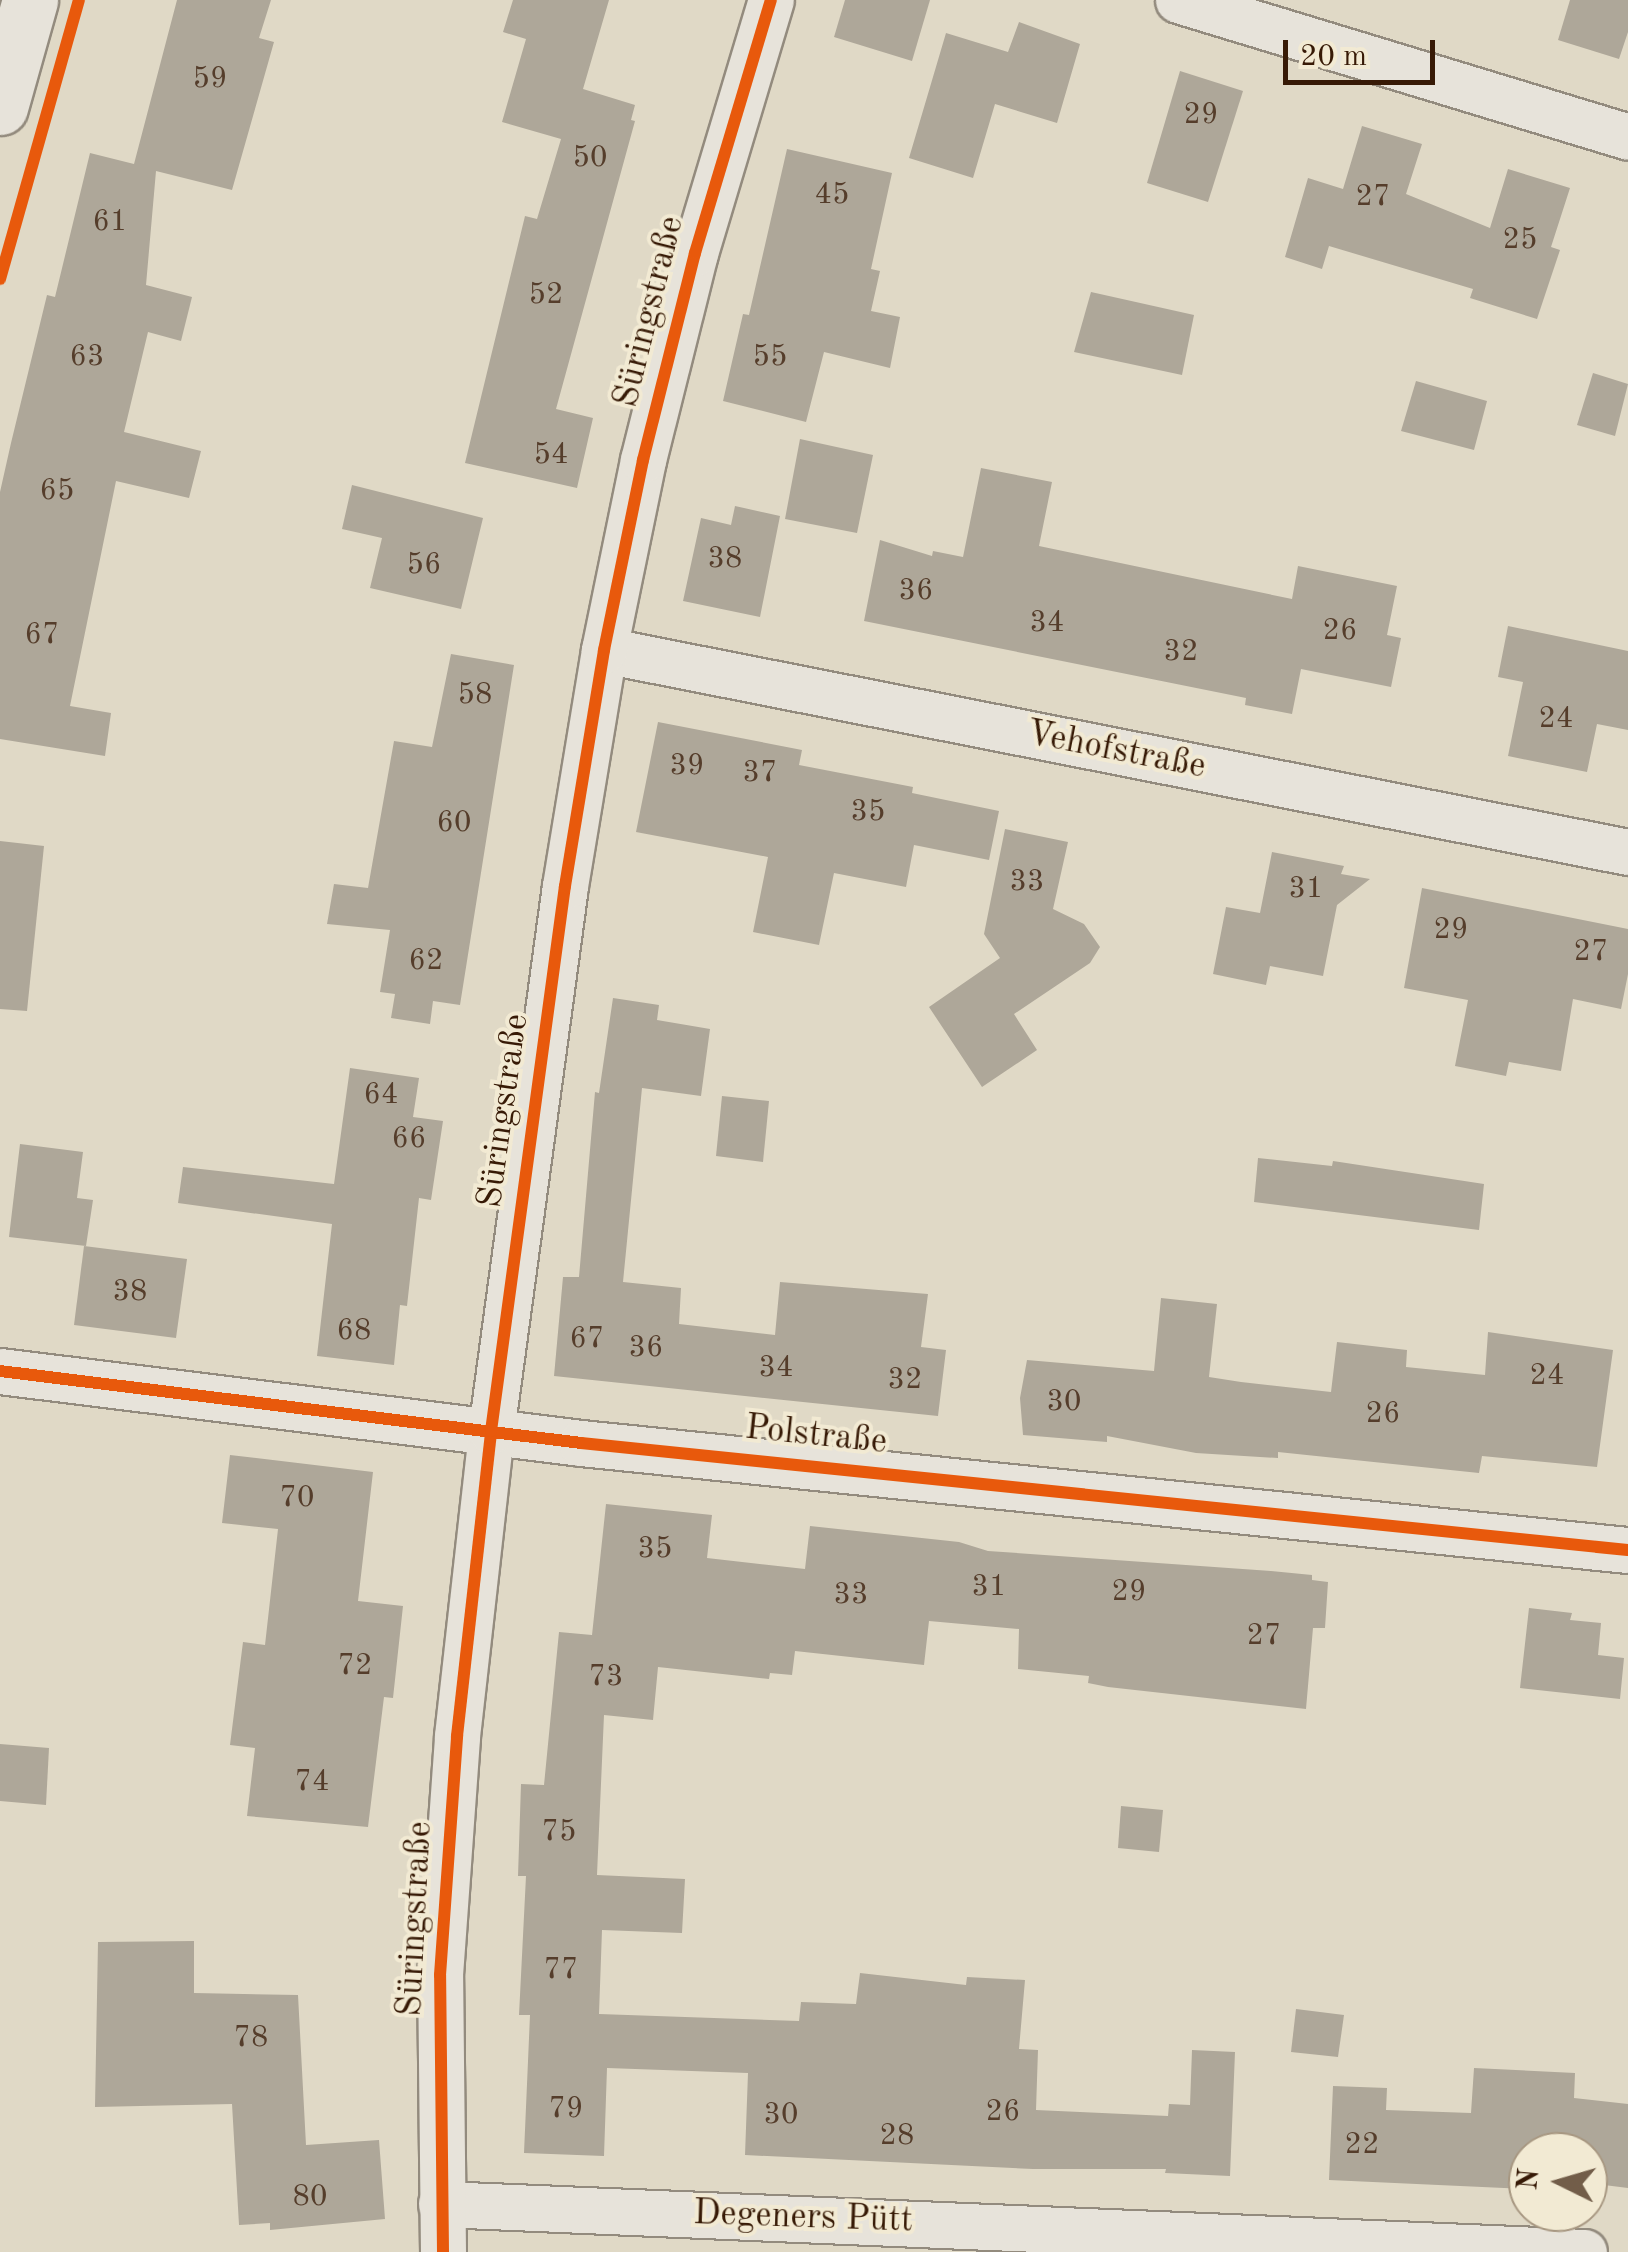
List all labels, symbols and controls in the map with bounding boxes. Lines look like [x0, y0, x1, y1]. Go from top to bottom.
scale bar [1288, 20, 1440, 82]
text: 20 m [1300, 42, 1367, 72]
house number: 59 [193, 61, 227, 97]
house number: 29 [1184, 97, 1218, 133]
house number: 50 [573, 140, 607, 176]
house number: 45 [815, 177, 849, 213]
house number: 27 [1356, 179, 1390, 215]
house number: 61 [93, 204, 127, 240]
street label: Süringstraße [606, 212, 694, 412]
house number: 25 [1503, 222, 1537, 258]
house number: 52 [529, 277, 563, 313]
house number: 63 [70, 339, 104, 375]
house number: 55 [753, 339, 787, 375]
house number: 54 [534, 437, 568, 473]
house number: 65 [40, 473, 74, 509]
house number: 38 [708, 541, 742, 577]
house number: 56 [407, 547, 441, 583]
house number: 36 [899, 573, 933, 609]
house number: 34 [1030, 605, 1064, 641]
house number: 26 [1323, 613, 1357, 649]
house number: 67 [25, 617, 59, 653]
house number: 32 [1164, 634, 1198, 670]
house number: 58 [458, 677, 492, 713]
house number: 24 [1539, 701, 1573, 737]
street label: Vehofstraße [1023, 713, 1209, 789]
house number: 39 [670, 748, 704, 784]
house number: 37 [743, 755, 777, 791]
house number: 35 [851, 794, 885, 830]
house number: 60 [437, 805, 471, 841]
house number: 33 [1010, 864, 1044, 900]
house number: 31 [1289, 871, 1323, 907]
house number: 29 [1434, 912, 1468, 948]
house number: 27 [1574, 934, 1608, 970]
house number: 62 [409, 943, 443, 979]
street label: Süringstraße [470, 1011, 538, 1211]
house number: 64 [364, 1077, 398, 1113]
house number: 66 [392, 1121, 426, 1157]
house number: 38 [113, 1274, 147, 1310]
house number: 68 [337, 1313, 371, 1349]
house number: 67 [570, 1321, 604, 1357]
house number: 36 [629, 1330, 663, 1366]
house number: 34 [759, 1350, 793, 1386]
house number: 24 [1530, 1358, 1564, 1394]
house number: 32 [888, 1362, 922, 1398]
house number: 30 [1047, 1384, 1081, 1420]
house number: 26 [1366, 1396, 1400, 1432]
street label: Polstraße [743, 1408, 889, 1464]
house number: 70 [280, 1480, 314, 1516]
house number: 35 [638, 1531, 672, 1567]
house number: 31 [972, 1569, 1006, 1605]
house number: 29 [1112, 1574, 1146, 1610]
house number: 33 [834, 1577, 868, 1613]
house number: 27 [1247, 1618, 1281, 1654]
house number: 72 [338, 1648, 372, 1684]
house number: 73 [589, 1659, 623, 1695]
house number: 74 [295, 1764, 329, 1800]
house number: 75 [542, 1814, 576, 1850]
street label: Süringstraße [390, 1820, 442, 2018]
house number: 77 [544, 1952, 578, 1988]
house number: 78 [234, 2020, 268, 2056]
house number: 79 [549, 2091, 583, 2127]
house number: 26 [986, 2094, 1020, 2130]
house number: 30 [764, 2097, 798, 2133]
house number: 28 [880, 2118, 914, 2154]
house number: 22 [1345, 2127, 1379, 2163]
north arrow [1508, 2132, 1608, 2232]
text: N [1515, 2168, 1545, 2191]
house number: 80 [293, 2179, 327, 2215]
street label: Degeners Pütt [692, 2193, 914, 2243]

